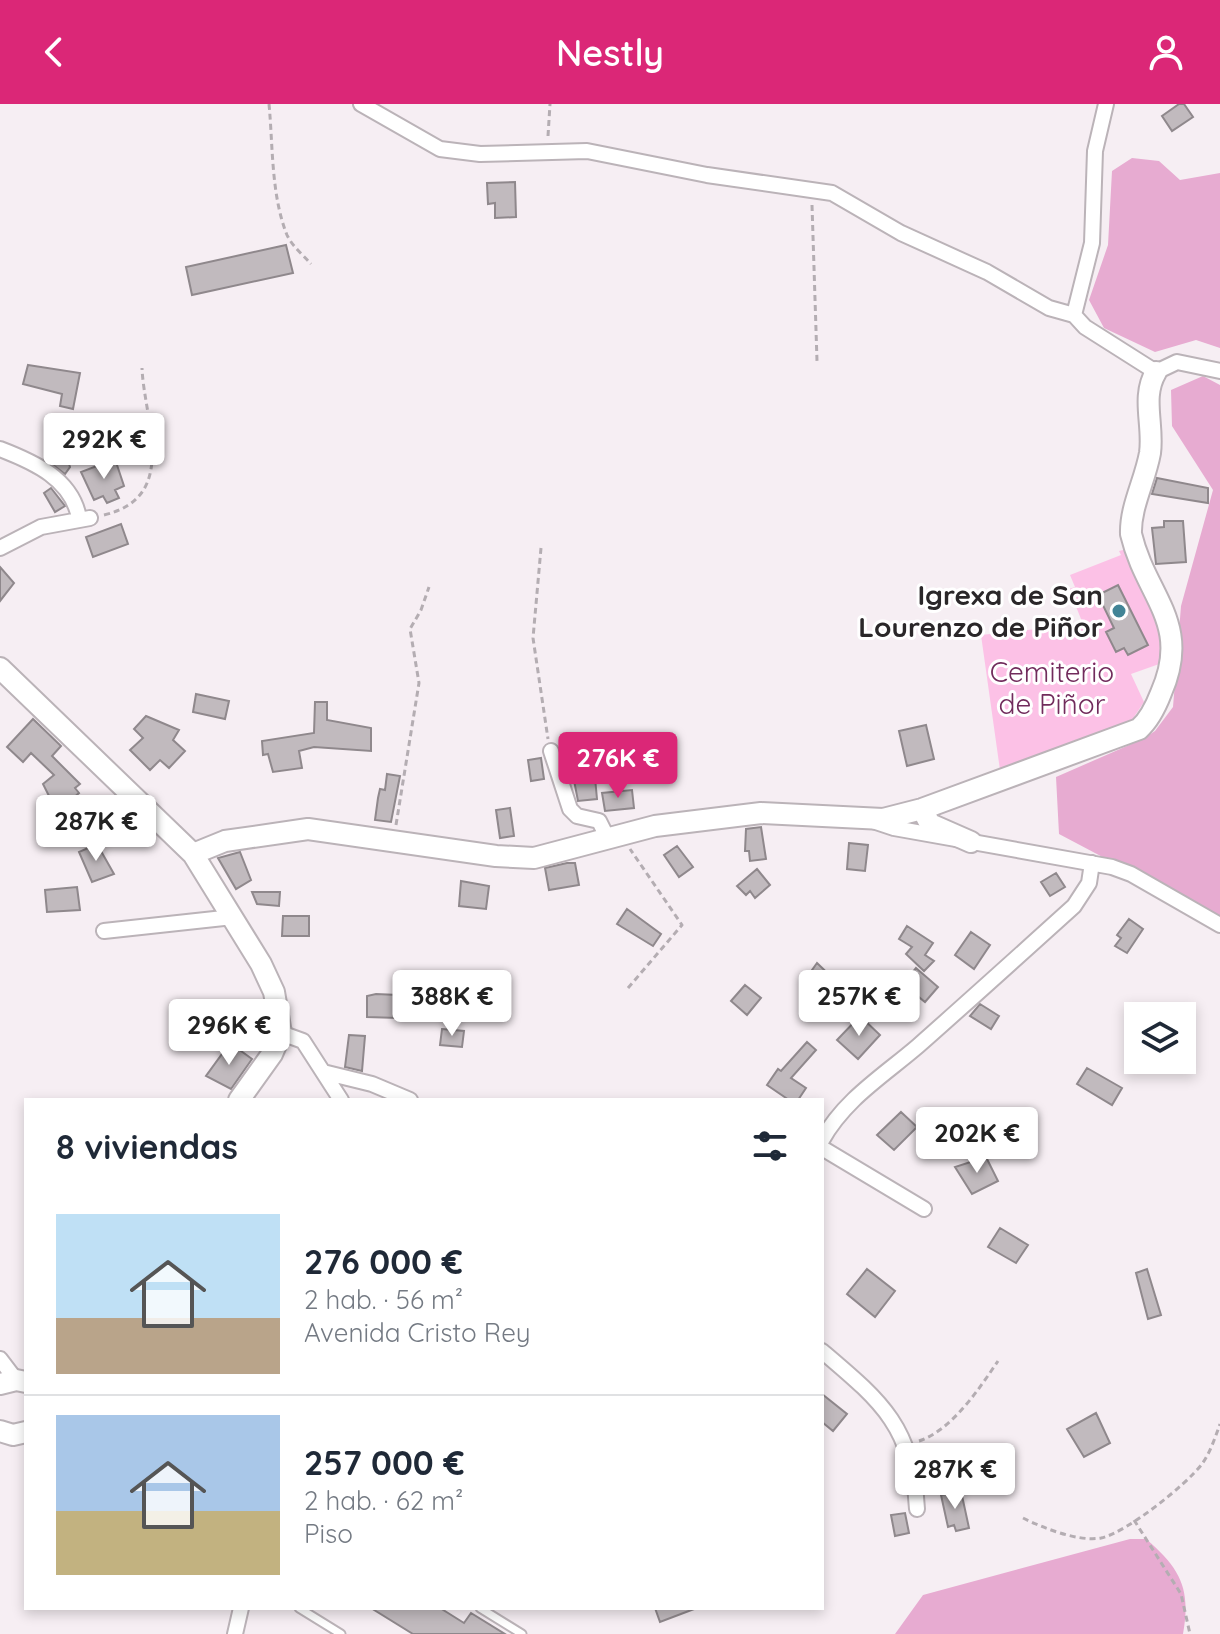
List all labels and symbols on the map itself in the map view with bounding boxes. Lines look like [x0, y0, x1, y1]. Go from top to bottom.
pin: 292K € [39, 413, 169, 481]
place label: Igrexa de San Lourenzo de Piñor [858, 577, 1103, 644]
marker: Igrexa de San Lourenzo de Piñor [1110, 602, 1128, 620]
park label: Cemiterio de Piñor [990, 654, 1114, 721]
pin: 276K € [553, 732, 683, 800]
pin: 287K € [31, 795, 161, 863]
pin: 388K € [387, 970, 517, 1038]
pin: 257K € [794, 970, 924, 1038]
pin: 296K € [164, 999, 294, 1067]
pin: 202K € [912, 1107, 1042, 1175]
pin: 287K € [890, 1443, 1020, 1511]

